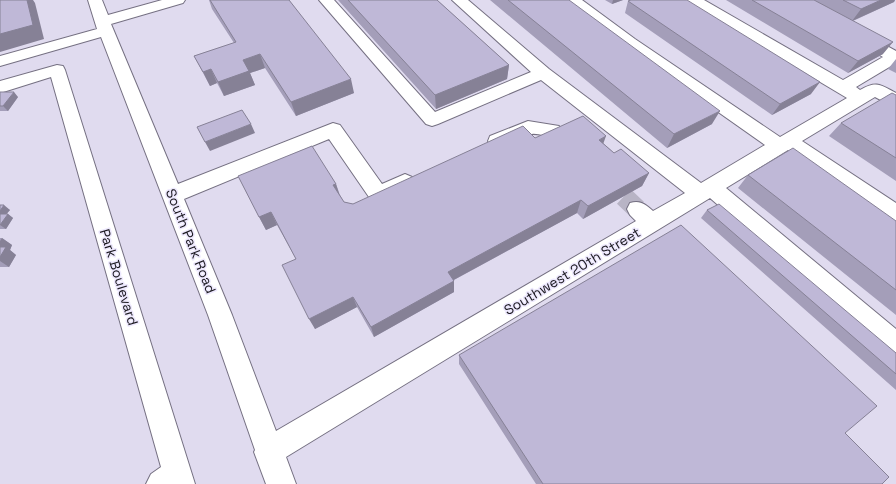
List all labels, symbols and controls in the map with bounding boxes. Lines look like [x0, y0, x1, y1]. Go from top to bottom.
street label: South Park Road [162, 186, 220, 296]
street label: Southwest 20th Street [500, 223, 644, 319]
street label: Park Boulevard [96, 227, 142, 327]

